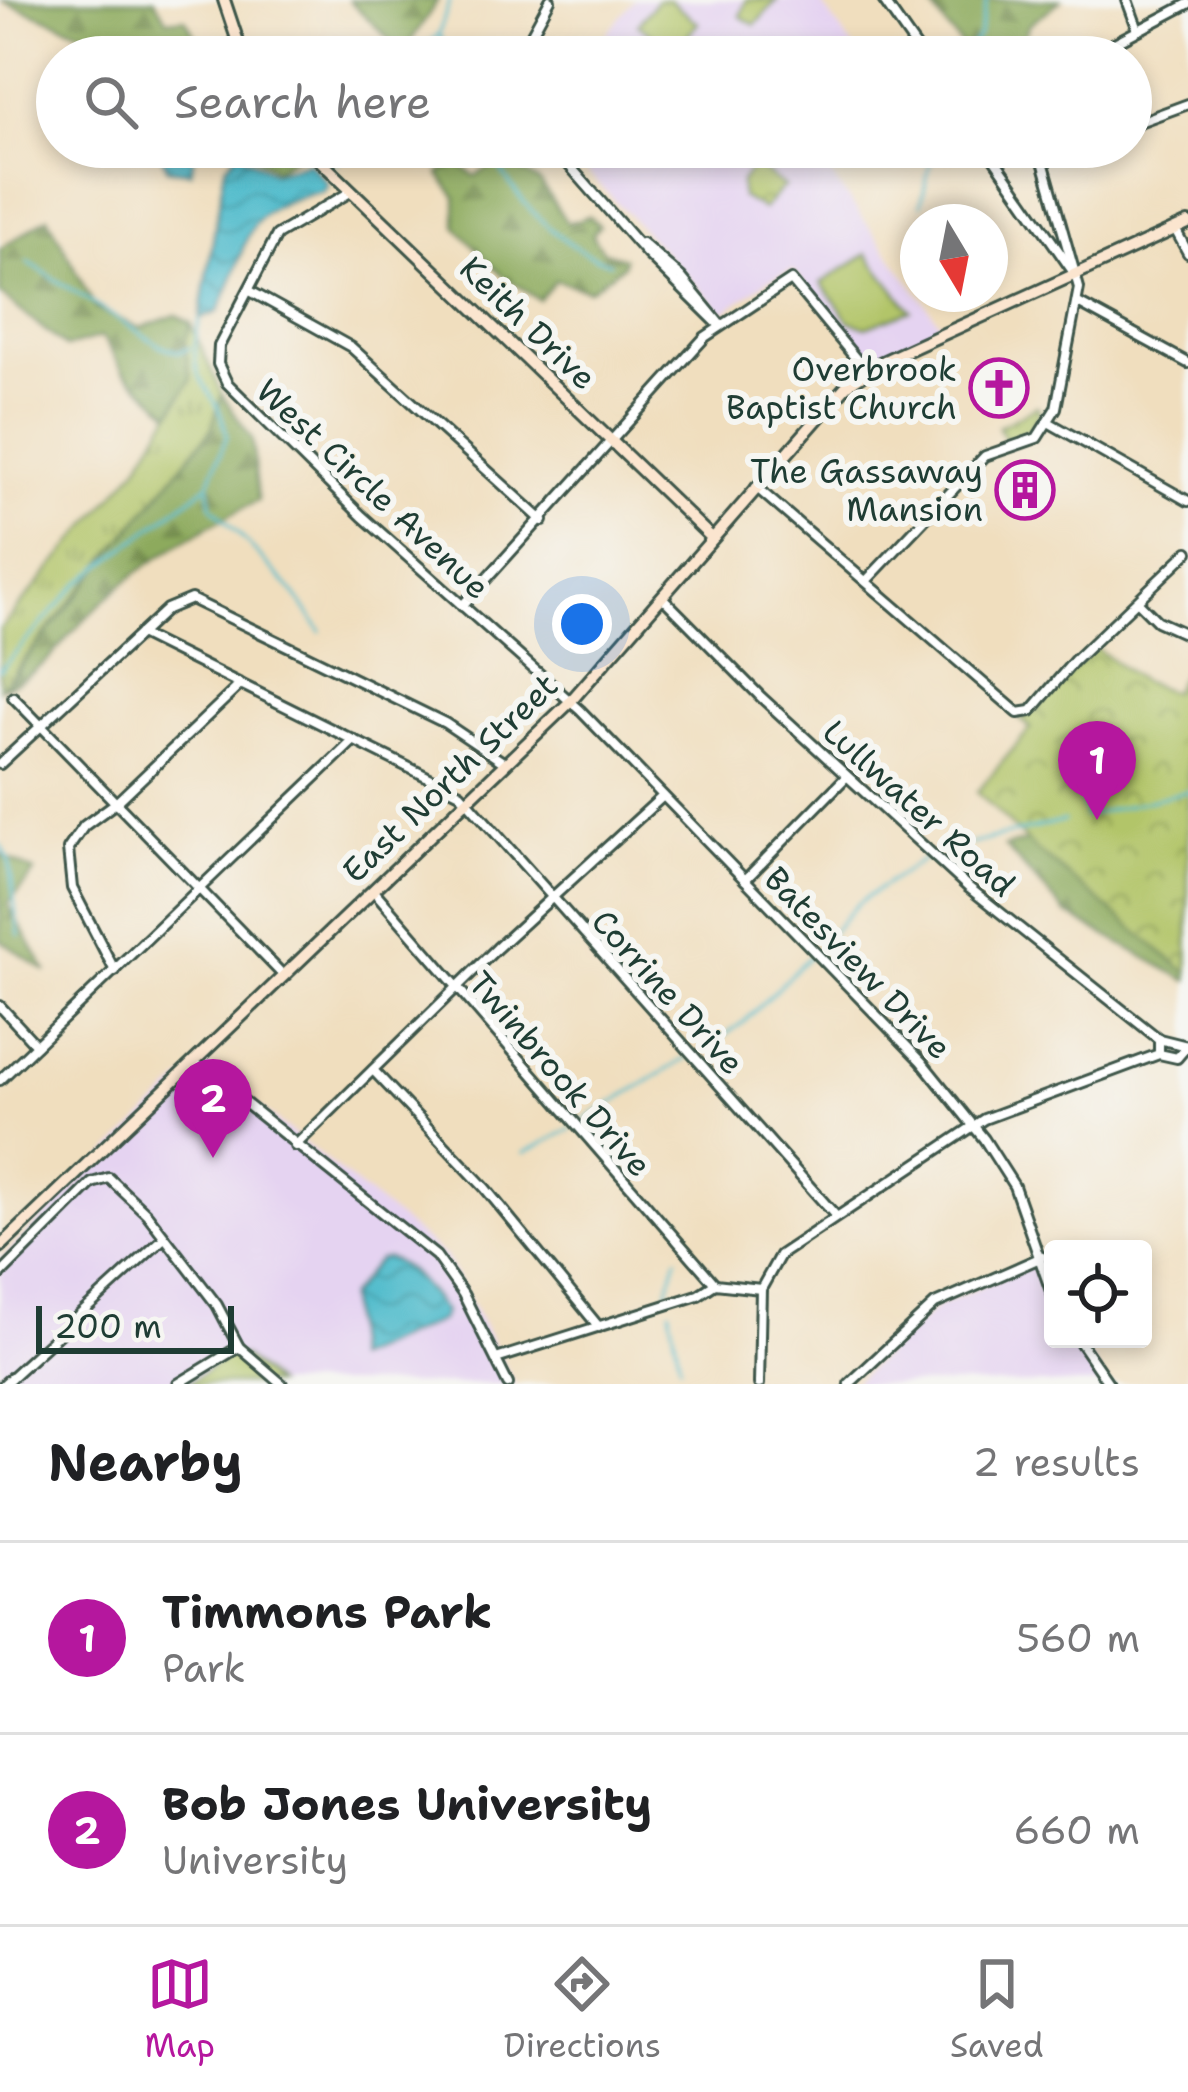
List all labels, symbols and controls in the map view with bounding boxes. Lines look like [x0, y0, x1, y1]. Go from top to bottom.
search box [36, 36, 1152, 168]
icon: search [78, 69, 144, 135]
text: Search here [174, 72, 431, 132]
north arrow [900, 204, 1008, 312]
street label: Keith Drive [450, 246, 606, 400]
place label: Overbrook Baptist Church [726, 347, 957, 430]
church icon: Overbrook Baptist Church [968, 357, 1030, 419]
street label: West Circle Avenue [246, 369, 500, 609]
place label: The Gassaway Mansion [750, 449, 983, 532]
building icon: The Gassaway Mansion [994, 459, 1056, 521]
your location [552, 594, 612, 654]
street label: East North Street [332, 663, 568, 893]
street label: Lullwater Road [813, 709, 1025, 907]
pin: 1 [1058, 721, 1136, 820]
street label: Batesview Drive [754, 857, 962, 1069]
street label: Corrine Drive [582, 900, 754, 1084]
street label: Twinbrook Drive [458, 962, 662, 1186]
pin: 2 [174, 1059, 252, 1158]
map controls [1044, 1240, 1152, 1348]
button: locate [1044, 1240, 1152, 1348]
scale bar [36, 1300, 234, 1353]
text: 200 m [54, 1304, 162, 1349]
text: Nearby [48, 1428, 243, 1496]
text: 2 results [973, 1436, 1140, 1488]
text: Timmons Park [162, 1582, 492, 1642]
text: 1 [78, 1612, 96, 1664]
text: 560 m [1016, 1612, 1140, 1664]
text: Park [162, 1642, 246, 1694]
text: Bob Jones University [162, 1774, 652, 1834]
text: 2 [73, 1804, 101, 1856]
text: 660 m [1013, 1804, 1140, 1856]
text: University [162, 1834, 348, 1886]
tab: Map [144, 1951, 215, 2068]
tab: Directions [504, 1951, 661, 2068]
tab: Saved [950, 1951, 1044, 2068]

